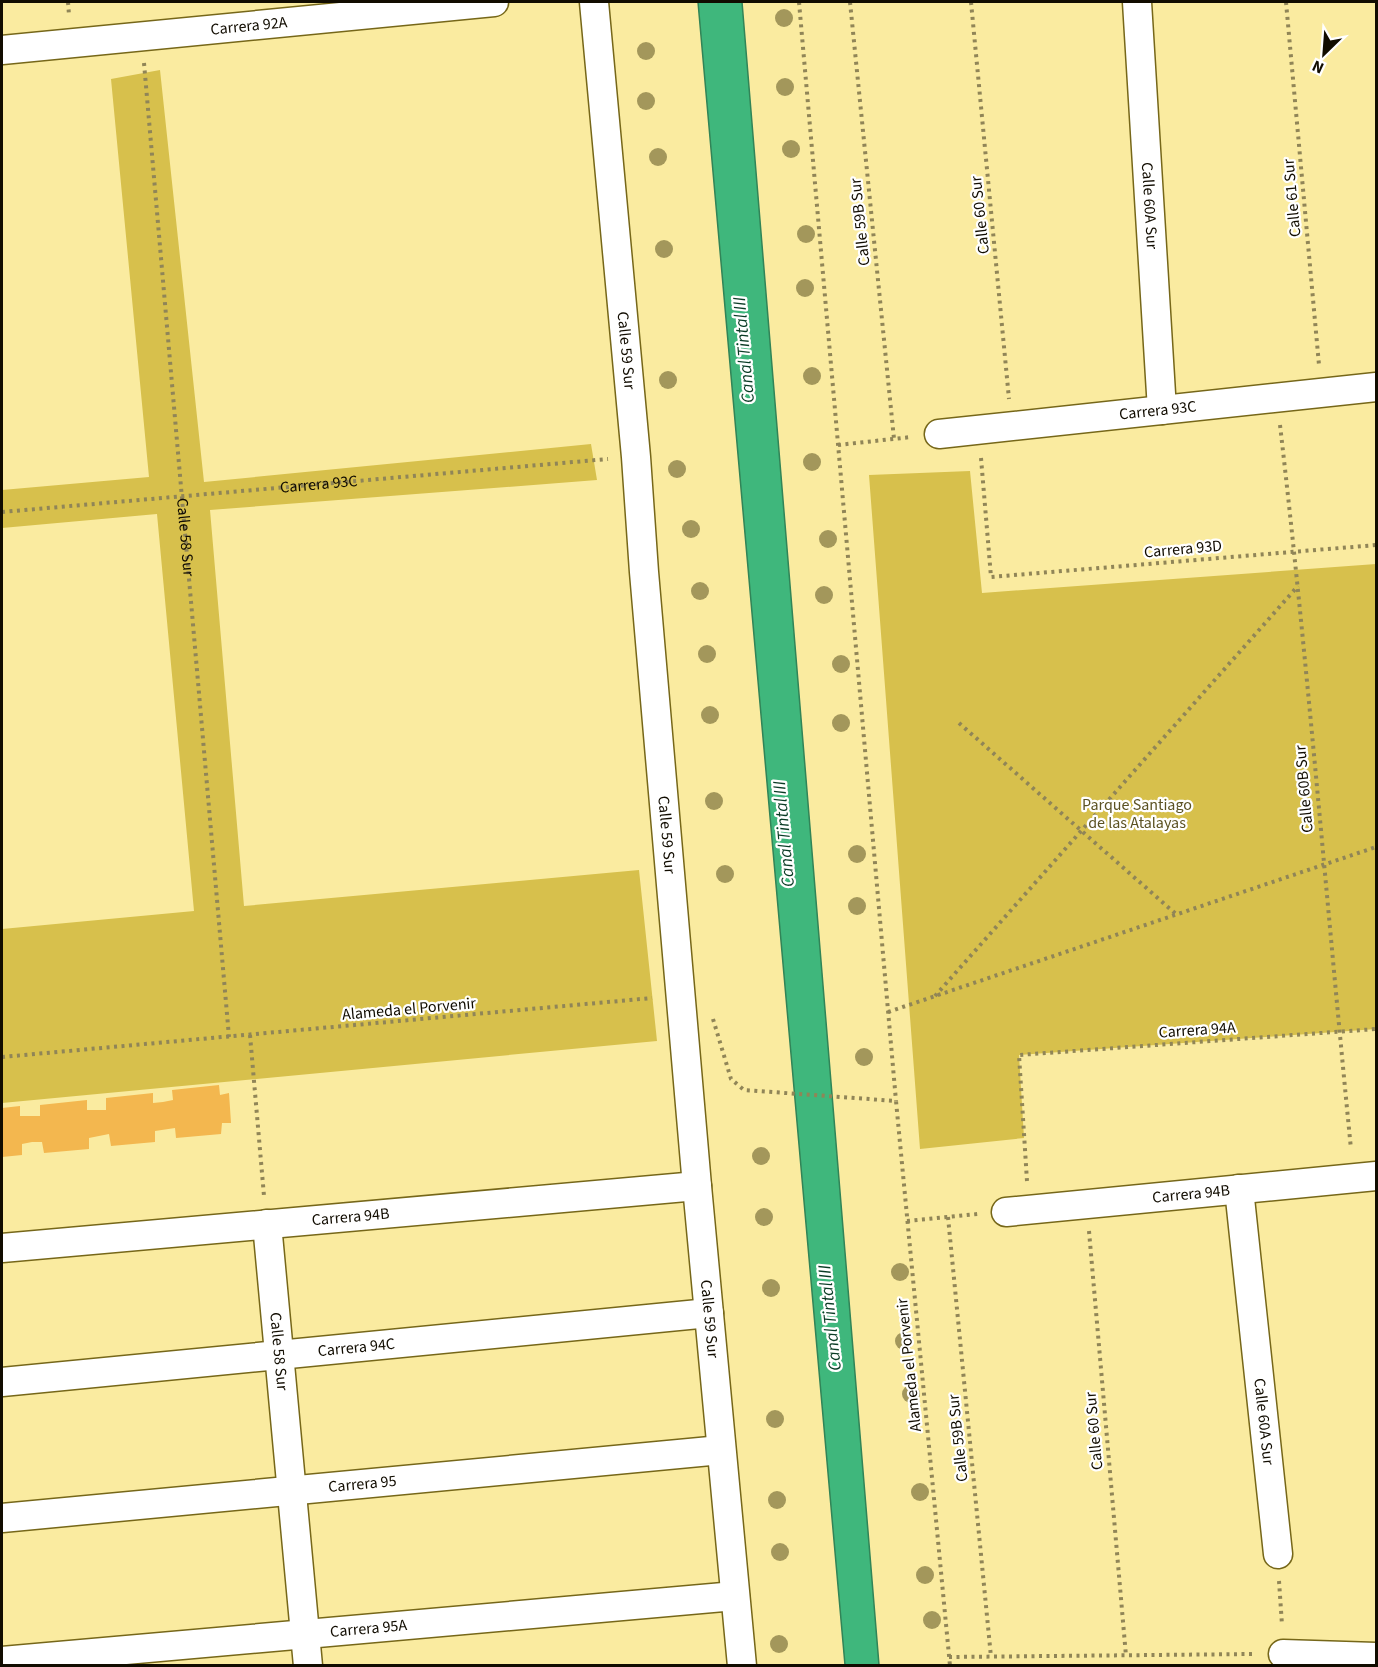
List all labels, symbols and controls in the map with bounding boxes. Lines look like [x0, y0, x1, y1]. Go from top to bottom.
street label: Carrera 92A [209, 11, 289, 41]
north arrow [1294, 24, 1354, 84]
text: N [1309, 54, 1328, 79]
street label: Calle 61 Sur [1278, 158, 1306, 238]
street label: Calle 60A Sur [1136, 161, 1163, 250]
street label: Calle 60 Sur [965, 174, 995, 255]
street label: Calle 59B Sur [844, 177, 876, 267]
water label: Canal Tintal III [727, 295, 761, 404]
street label: Calle 59 Sur [612, 310, 641, 391]
street label: Carrera 93C [1118, 395, 1198, 426]
street label: Carrera 93C [279, 470, 358, 499]
street label: Calle 58 Sur [171, 497, 200, 578]
street label: Carrera 93D [1143, 535, 1223, 563]
street label: Calle 60B Sur [1289, 744, 1319, 834]
water label: Canal Tintal III [767, 779, 801, 888]
park label: Parque Santiago de las Atalayas [1082, 794, 1192, 834]
street label: Calle 59 Sur [652, 795, 681, 875]
street label: Alameda el Porvenir [341, 992, 477, 1026]
street label: Carrera 94A [1158, 1016, 1237, 1044]
street label: Carrera 94B [1151, 1179, 1231, 1209]
street label: Carrera 94B [311, 1202, 390, 1231]
water label: Canal Tintal III [812, 1263, 848, 1372]
street label: Calle 59 Sur [695, 1279, 724, 1359]
street label: Alameda el Porvenir [891, 1297, 927, 1433]
street label: Calle 58 Sur [264, 1311, 293, 1392]
street label: Carrera 94C [317, 1333, 396, 1362]
street label: Calle 60A Sur [1248, 1377, 1279, 1467]
street label: Calle 60 Sur [1080, 1391, 1108, 1471]
street label: Calle 59B Sur [942, 1393, 974, 1483]
street label: Carrera 95 [327, 1470, 398, 1498]
street label: Carrera 95A [329, 1614, 408, 1643]

